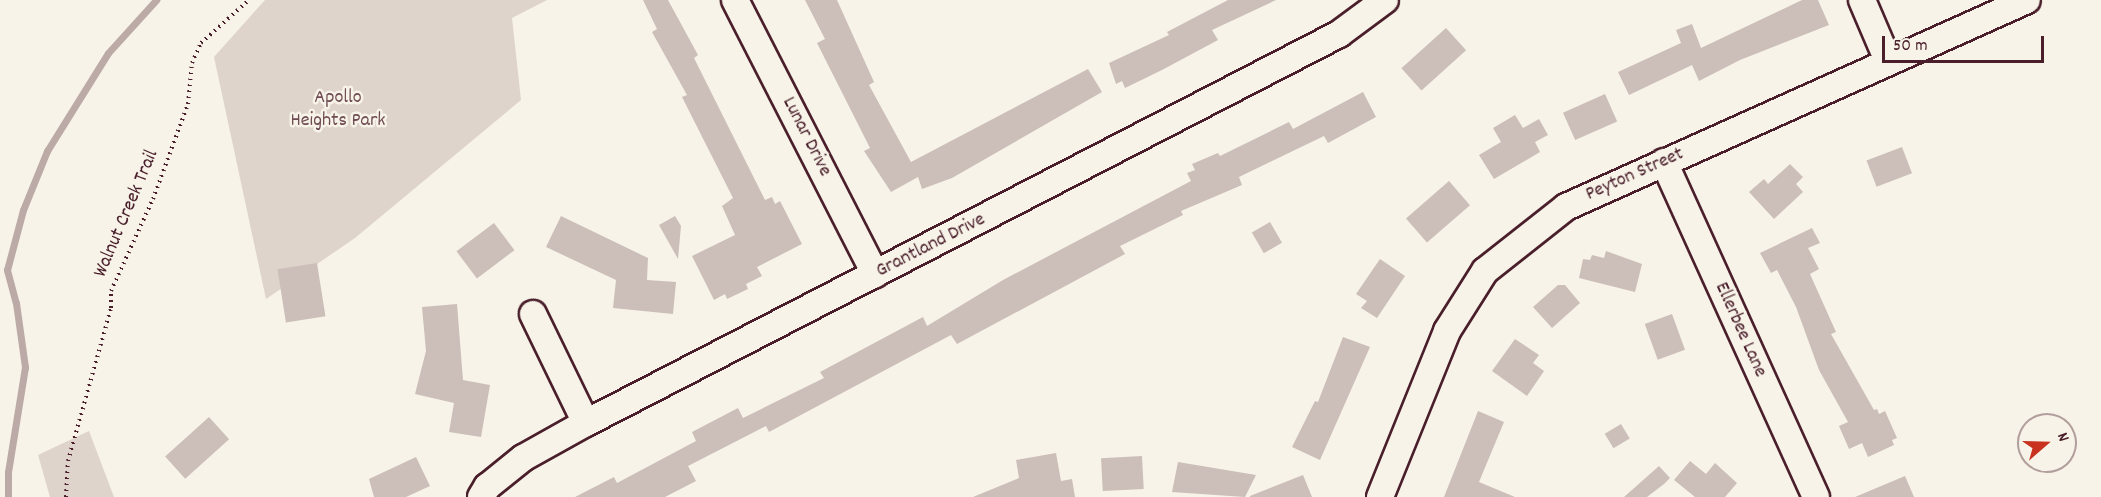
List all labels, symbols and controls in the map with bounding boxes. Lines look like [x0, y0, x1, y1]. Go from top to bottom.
scale bar [1885, 24, 2047, 62]
text: 50 m [1893, 34, 1928, 59]
park label: Apollo Heights Park [290, 86, 386, 133]
street label: Lunar Drive [776, 93, 836, 181]
street label: Peyton Street [1582, 143, 1688, 207]
street label: Walnut Creek Trail [89, 147, 165, 281]
street label: Grantland Drive [872, 208, 990, 284]
street label: Ellerbee Lane [1708, 279, 1772, 381]
north arrow [2017, 413, 2077, 473]
text: N [2050, 430, 2075, 445]

